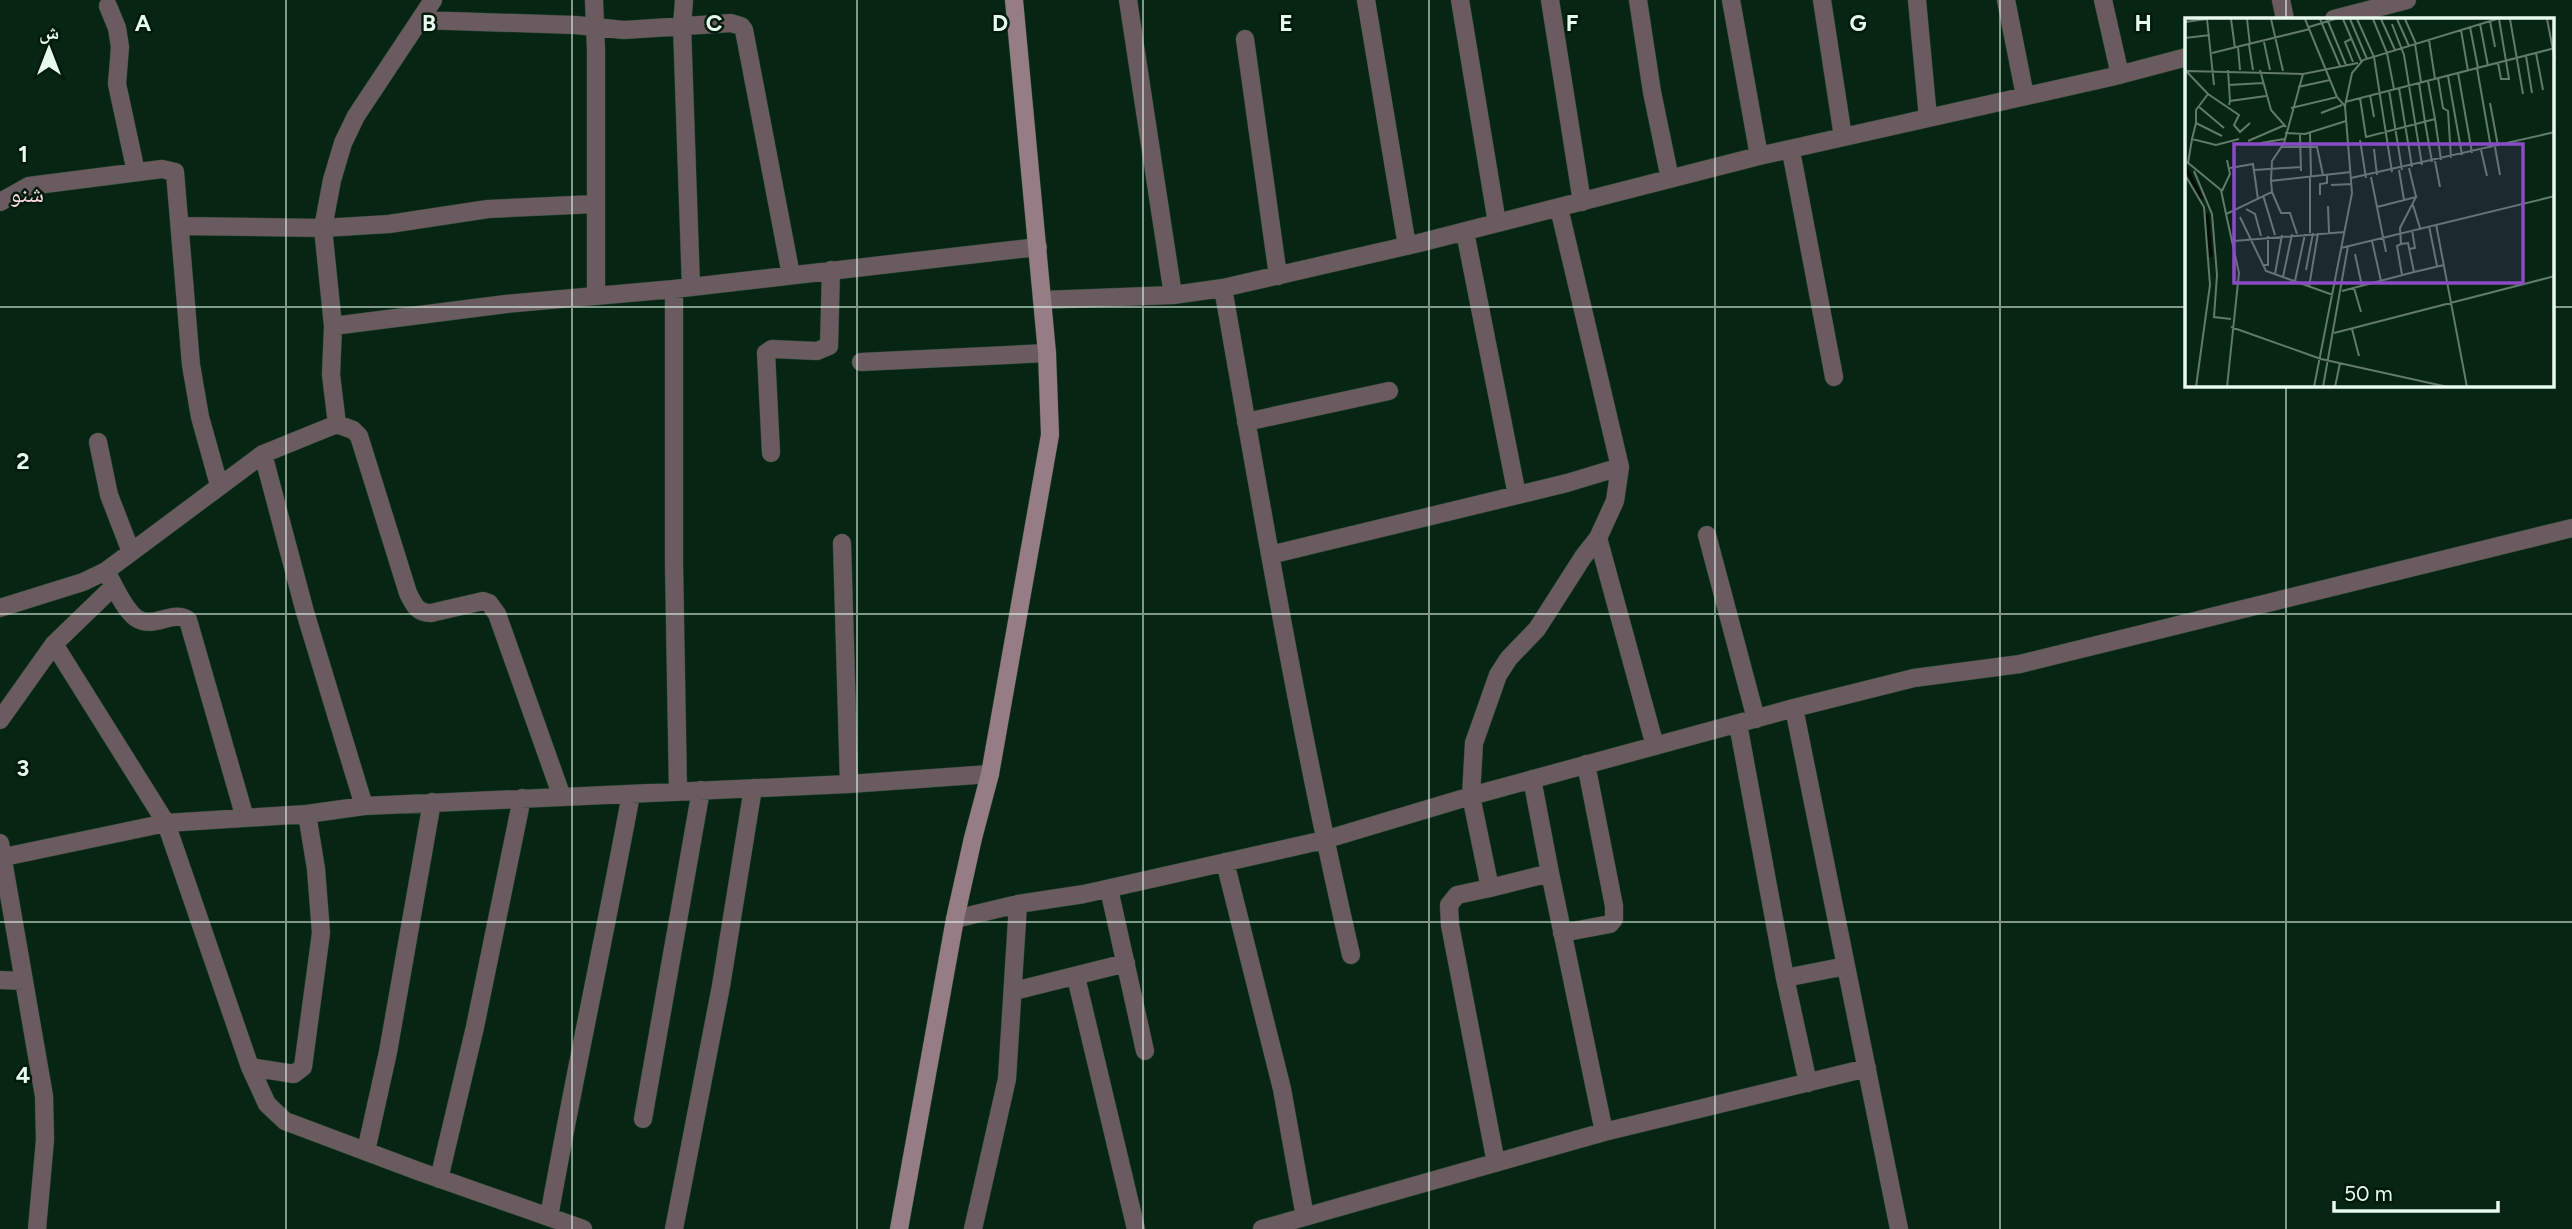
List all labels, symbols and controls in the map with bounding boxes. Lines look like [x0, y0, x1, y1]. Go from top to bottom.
text: A [135, 9, 152, 37]
text: B [422, 9, 436, 37]
text: C [706, 9, 723, 37]
text: D [992, 9, 1008, 37]
text: E [1279, 9, 1293, 37]
text: F [1566, 9, 1579, 37]
text: G [1849, 9, 1867, 37]
text: H [2134, 9, 2152, 37]
north arrow [14, 14, 84, 84]
inset map [2185, 18, 2554, 387]
text: ش [39, 21, 59, 44]
text: 1 [18, 140, 28, 168]
district label: شنو [10, 179, 44, 208]
text: 2 [16, 447, 30, 475]
text: 3 [17, 754, 29, 782]
text: 4 [16, 1061, 30, 1089]
scale bar [2334, 1170, 2498, 1214]
text: 50 m [2344, 1181, 2393, 1206]

